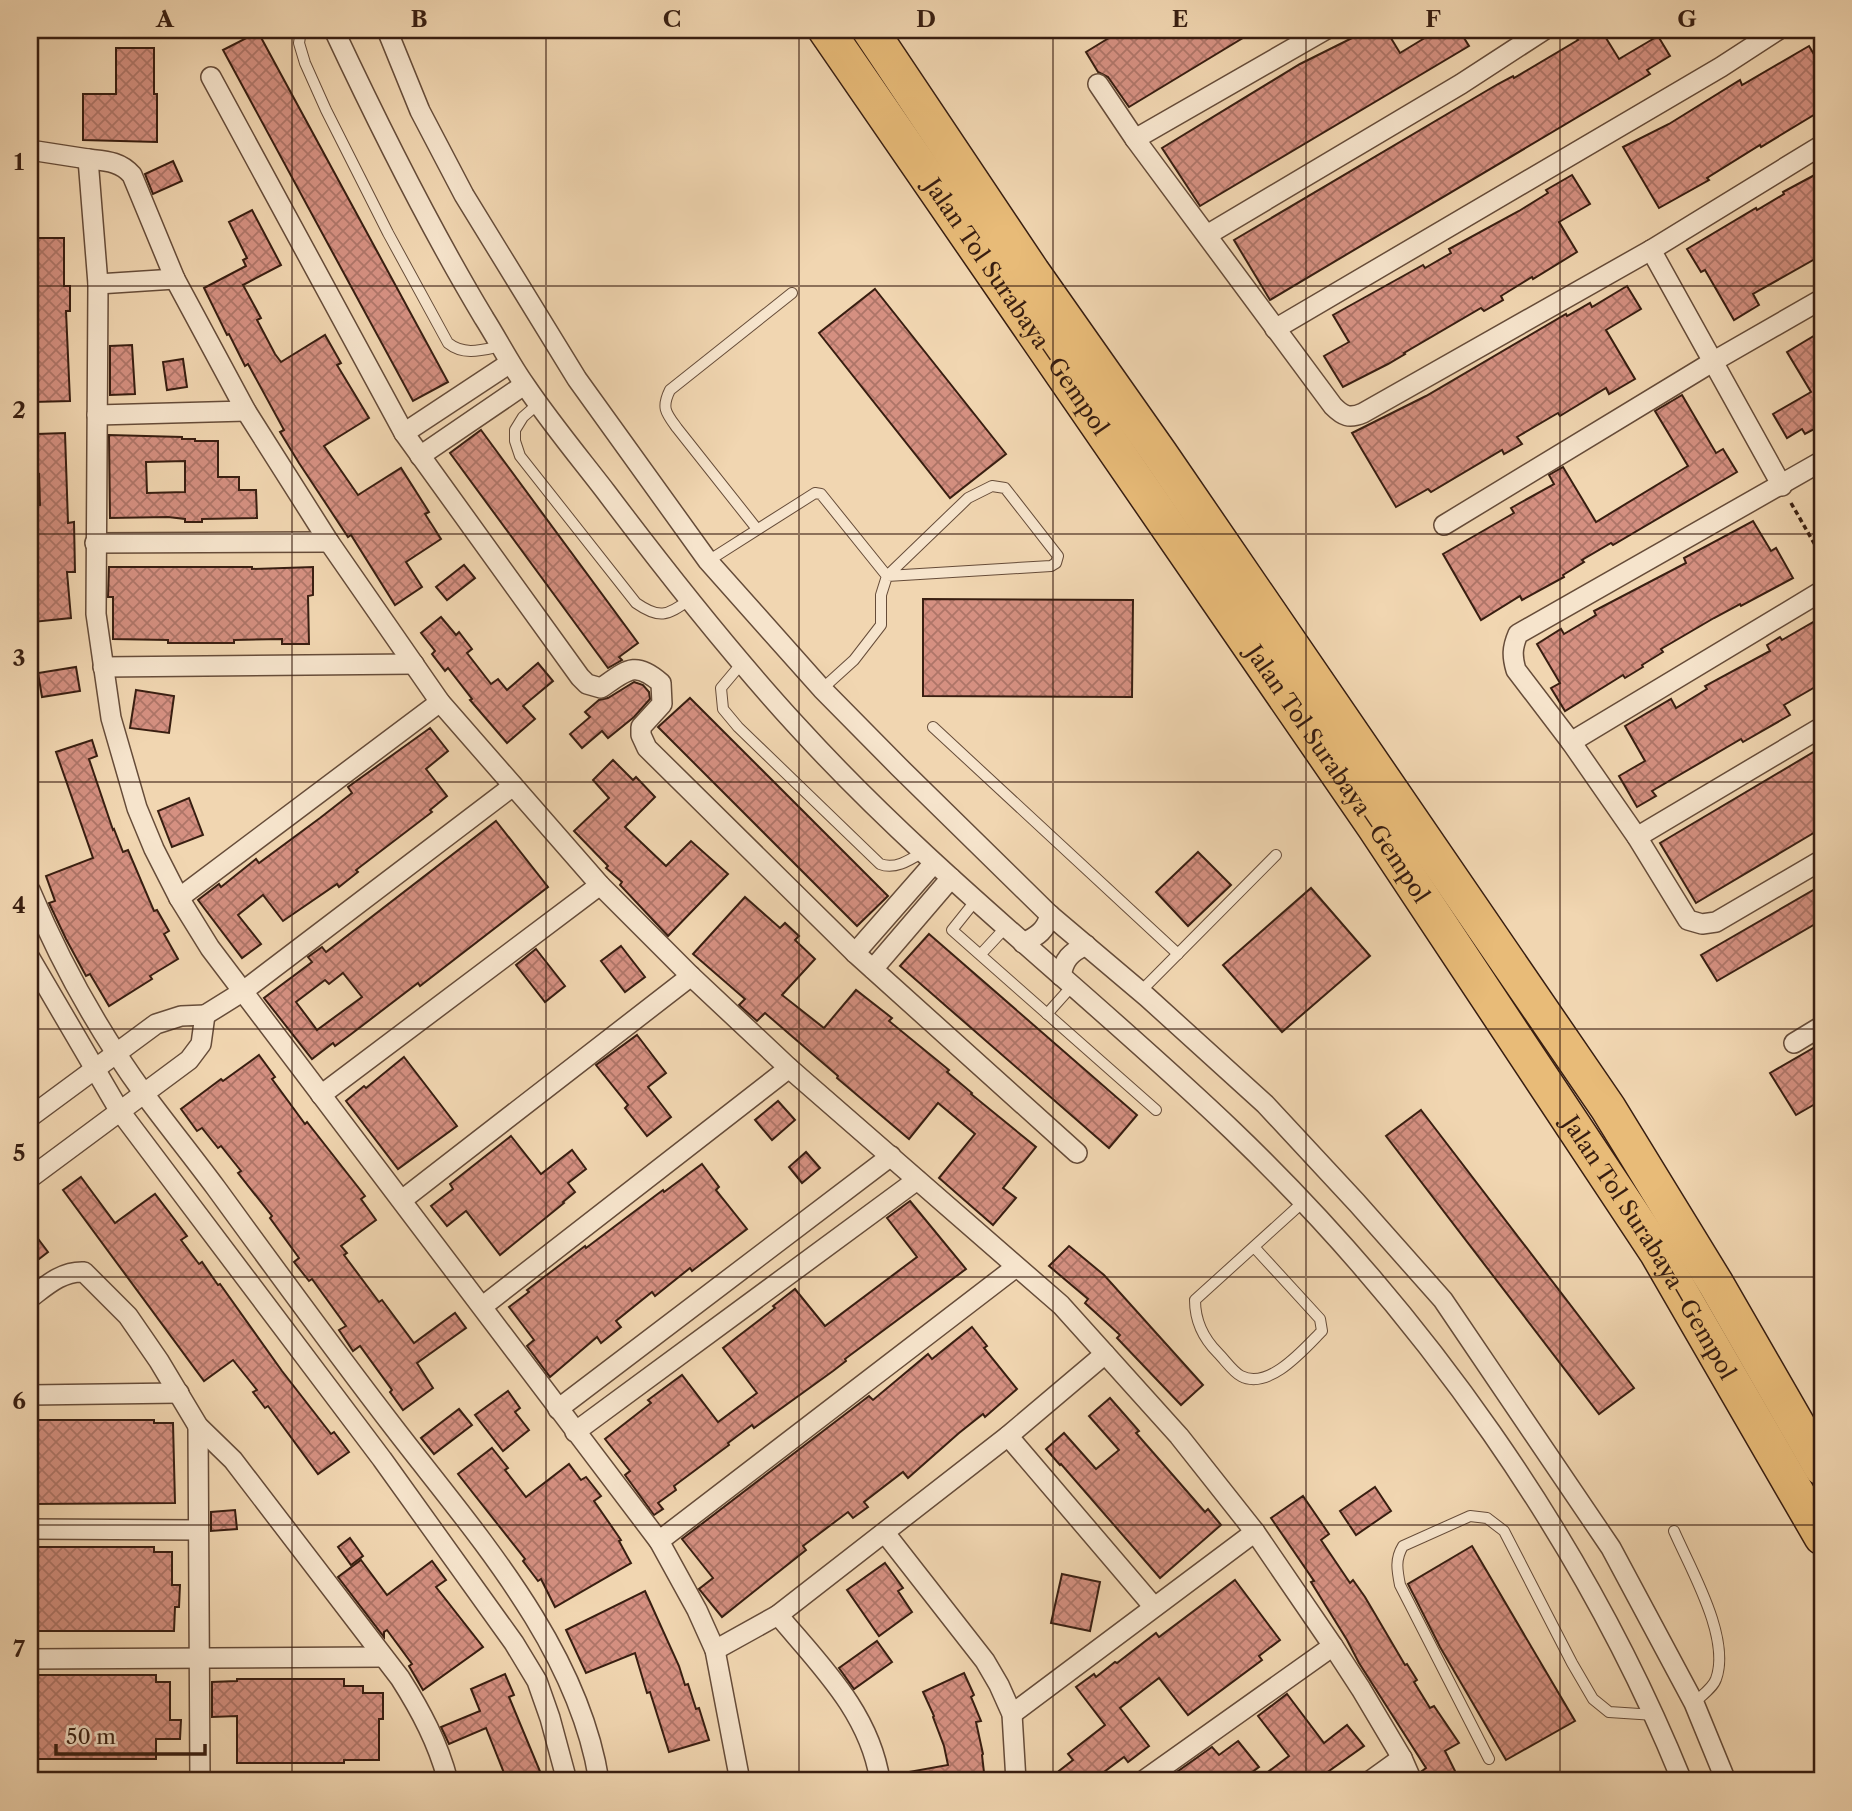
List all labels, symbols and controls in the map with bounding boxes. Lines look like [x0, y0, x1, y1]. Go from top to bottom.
text: A [155, 5, 175, 33]
text: B [410, 5, 428, 33]
text: C [663, 5, 681, 33]
text: D [916, 5, 936, 33]
text: E [1172, 5, 1188, 33]
text: F [1425, 5, 1441, 33]
text: G [1677, 5, 1697, 33]
text: 1 [14, 148, 25, 176]
street label: Jalan Tol Surabaya–Gempol [917, 170, 1115, 441]
text: 2 [12, 396, 26, 424]
street label: Jalan Tol Surabaya–Gempol [1238, 637, 1435, 908]
text: 3 [13, 644, 26, 672]
text: 4 [12, 891, 26, 919]
street label: Jalan Tol Surabaya–Gempol [1555, 1108, 1742, 1385]
text: 5 [13, 1139, 25, 1167]
text: 6 [12, 1387, 26, 1415]
text: 7 [13, 1635, 25, 1663]
scale bar [56, 1713, 205, 1757]
text: 50 m [66, 1724, 116, 1749]

